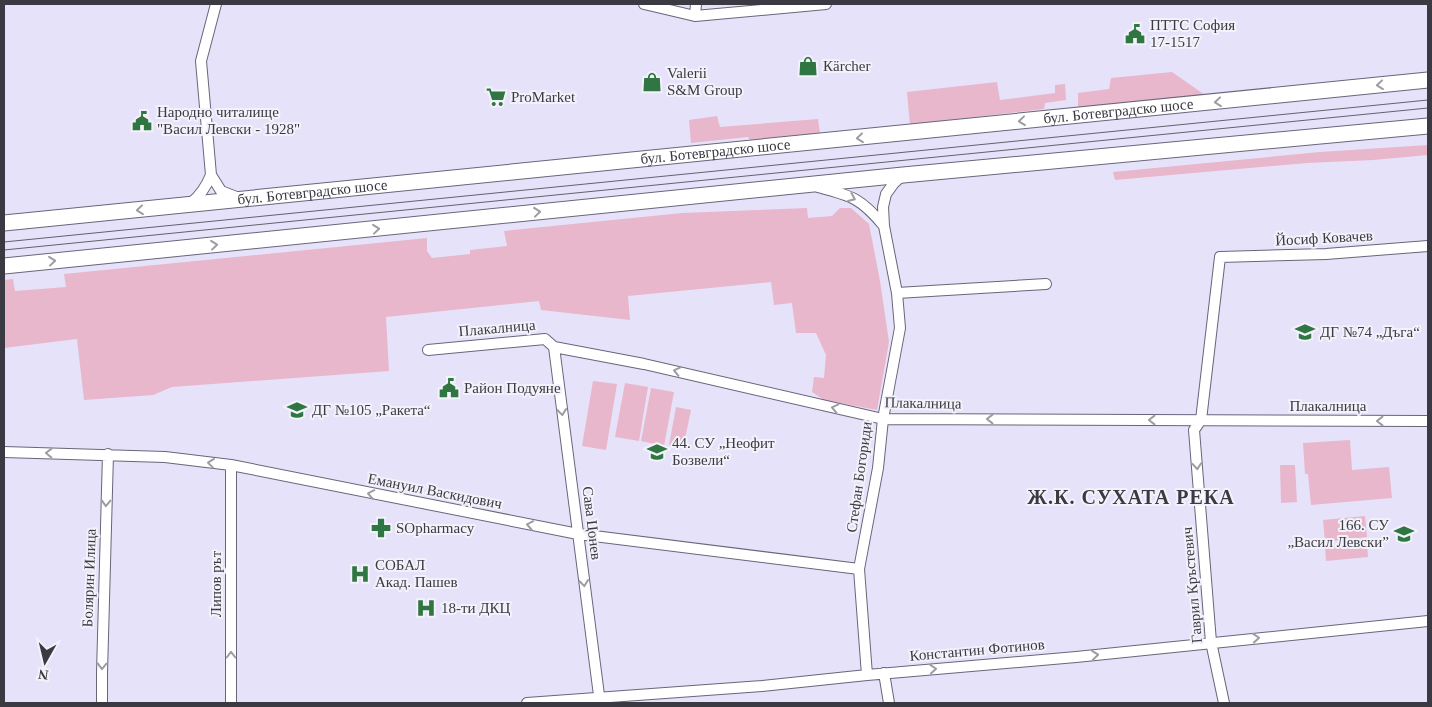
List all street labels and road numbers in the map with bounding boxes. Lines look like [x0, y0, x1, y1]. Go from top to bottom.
street label: бул. Ботевградско шосе [1043, 96, 1194, 127]
street label: бул. Ботевградско шосе [640, 136, 791, 167]
street label: бул. Ботевградско шосе [237, 177, 388, 208]
street label: Йосиф Ковачев [1275, 227, 1373, 249]
street label: Плакалница [458, 317, 536, 339]
street label: Плакалница [884, 394, 962, 412]
street label: Плакалница [1289, 398, 1367, 414]
street label: Стефан Богориди [843, 420, 875, 534]
street label: Емануил Васкидович [367, 470, 504, 512]
street label: Сава Цонев [580, 485, 604, 561]
street label: Гаврил Кръстевич [1179, 526, 1205, 644]
street label: Болярин Илица [79, 528, 99, 628]
street label: Липов рът [208, 550, 224, 617]
street label: Константин Фотинов [909, 636, 1045, 664]

